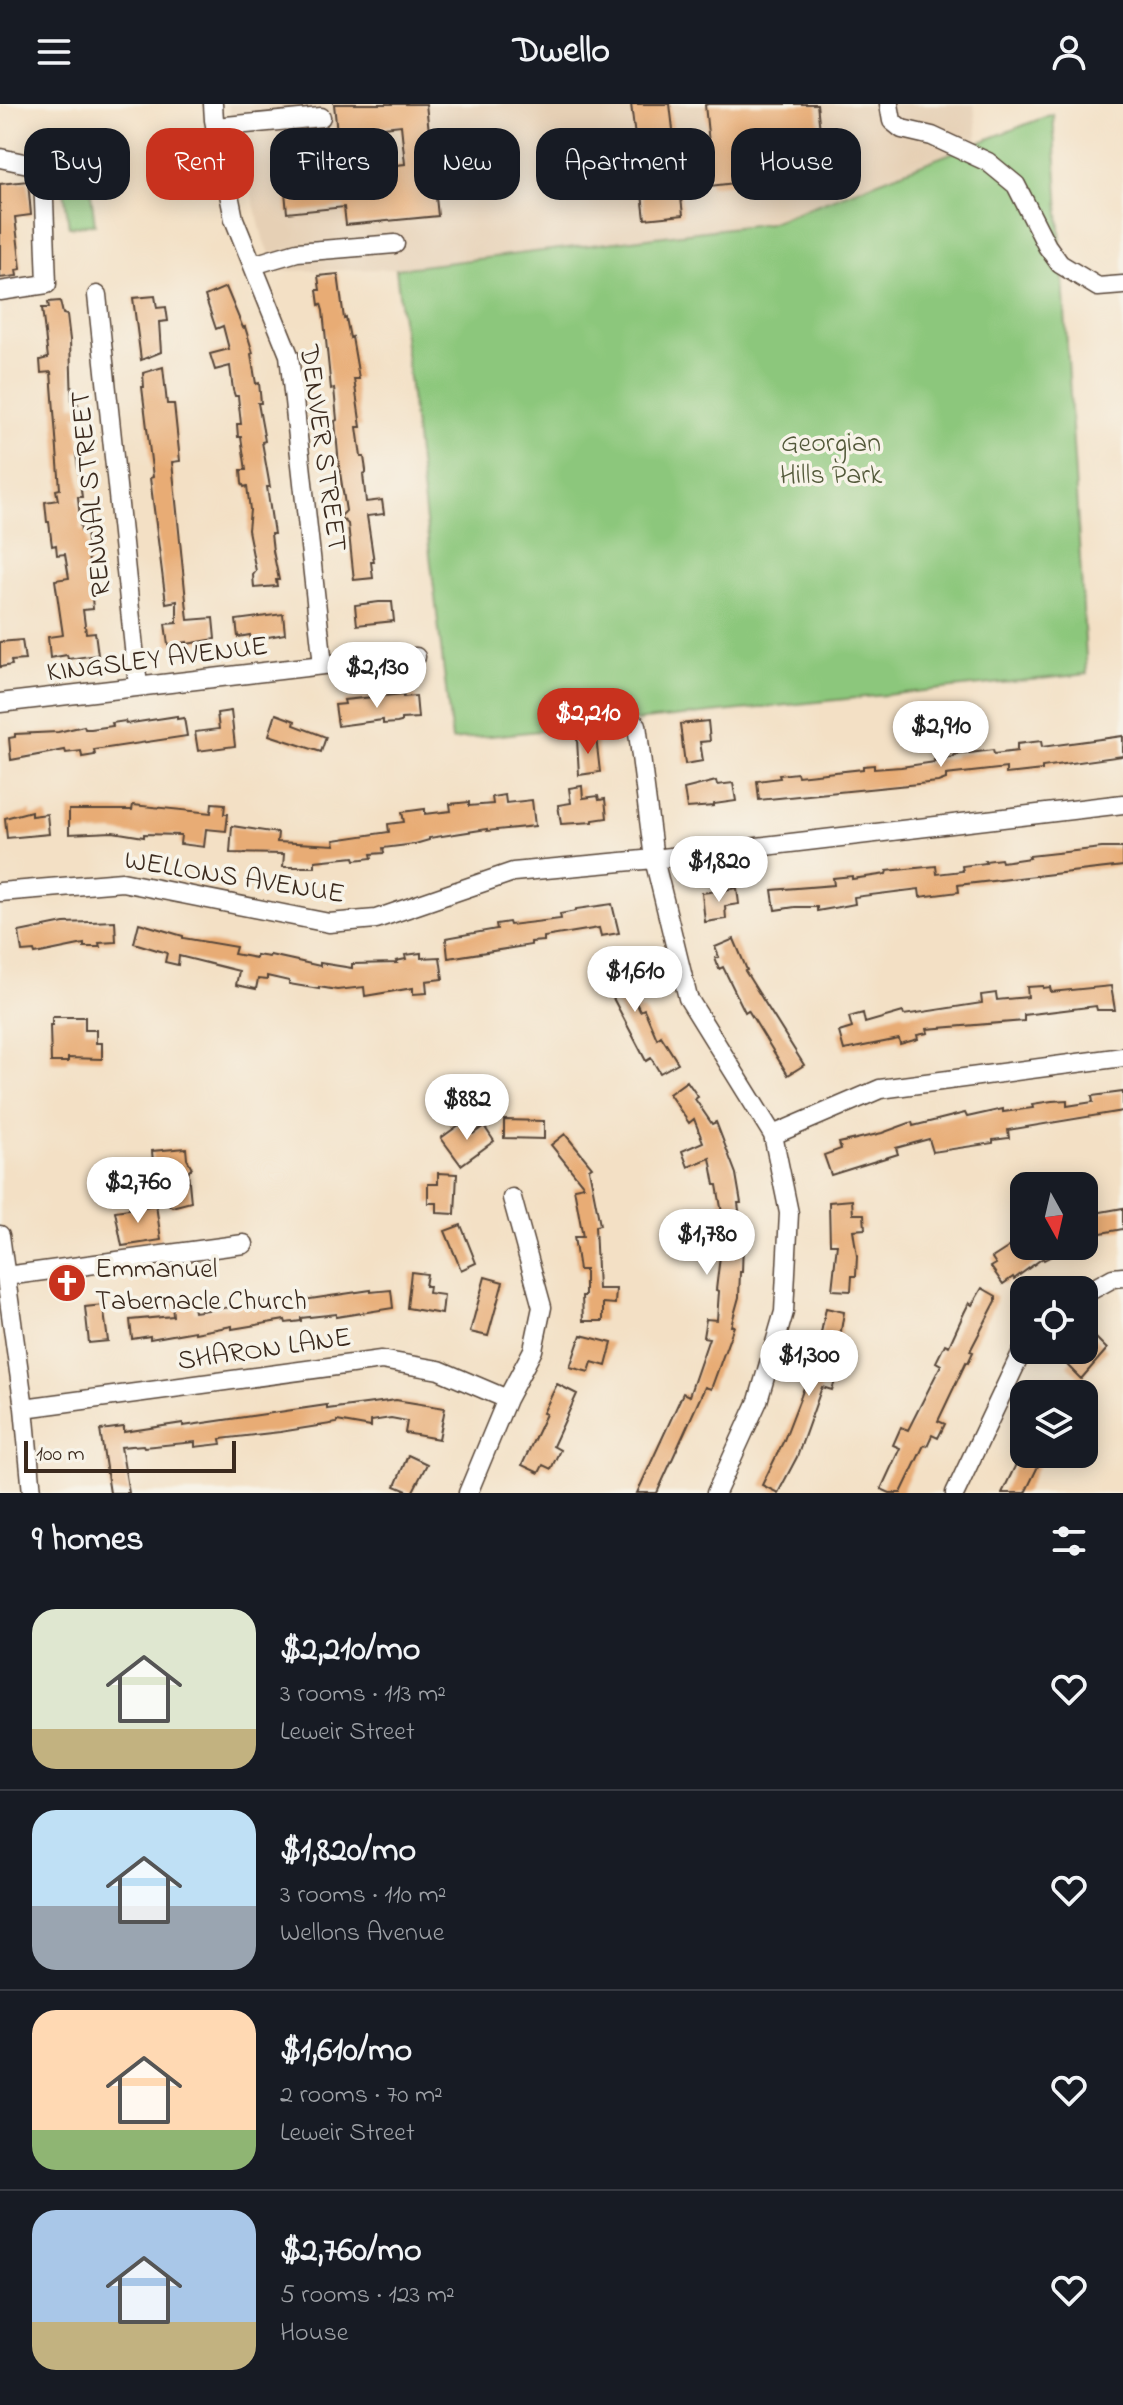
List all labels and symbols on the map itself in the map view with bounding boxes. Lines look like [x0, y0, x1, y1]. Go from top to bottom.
street label: DENVER STREET [287, 341, 356, 555]
street label: RENWAL STREET [61, 388, 124, 599]
park label: Georgian Hills Park [780, 424, 883, 497]
street label: KINGSLEY AVENUE [44, 627, 270, 694]
pin: $2,130 [312, 642, 442, 710]
pin: $2,210 [523, 688, 653, 756]
pin: $2,910 [876, 701, 1006, 769]
pin: $1,820 [654, 836, 784, 904]
street label: WELLONS AVENUE [121, 841, 348, 916]
pin: $1,610 [570, 946, 700, 1014]
pin: $882 [420, 1074, 514, 1142]
pin: $2,760 [73, 1157, 203, 1225]
north arrow [1010, 1172, 1098, 1260]
pin: $1,780 [642, 1209, 772, 1277]
place label: Emmanuel Tabernacle Church [95, 1250, 307, 1323]
church icon: Emmanuel Tabernacle Church [46, 1262, 88, 1304]
street label: SHARON LANE [175, 1318, 354, 1383]
pin: $1,300 [744, 1330, 874, 1398]
scale bar [24, 1437, 236, 1473]

